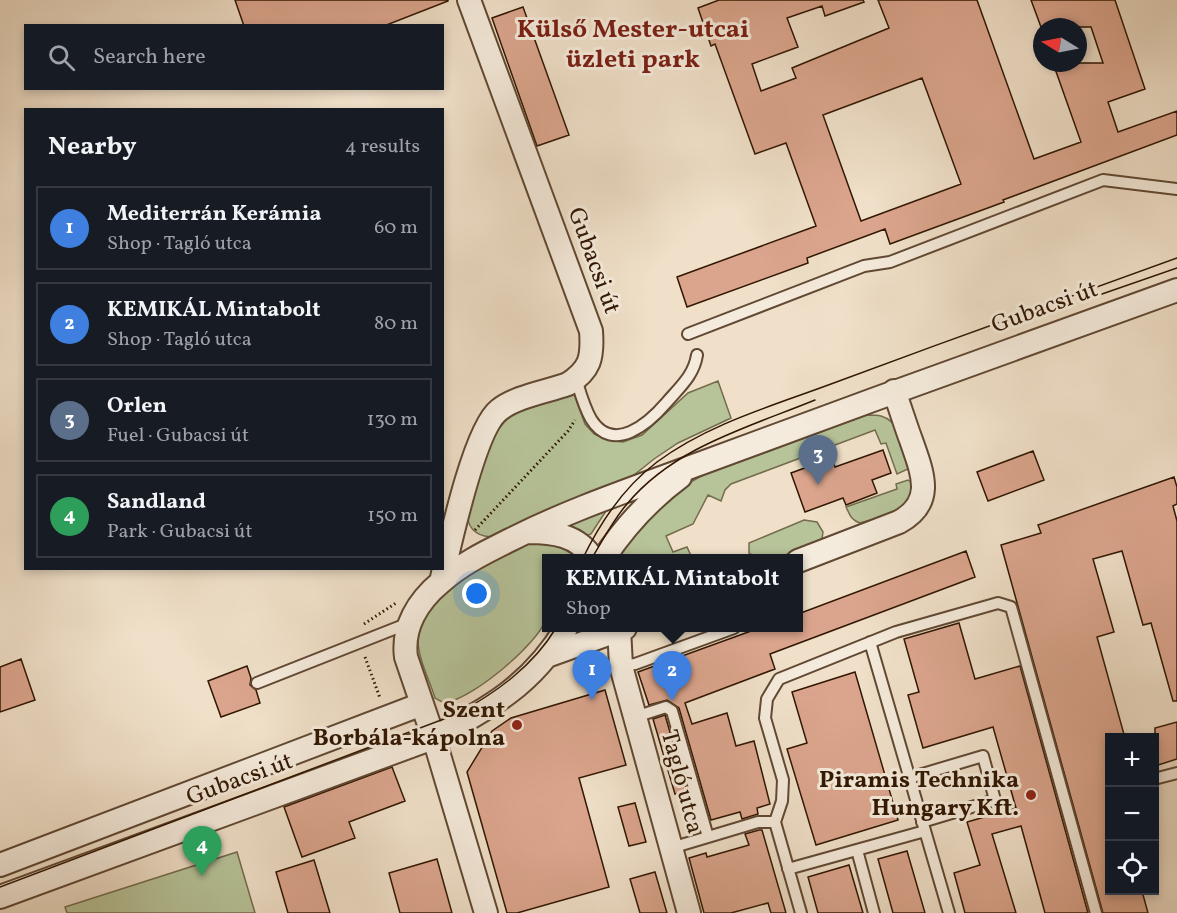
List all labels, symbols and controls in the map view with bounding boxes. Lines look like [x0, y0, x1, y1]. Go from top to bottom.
district label: Külső Mester-utcai üzleti park [517, 12, 749, 78]
north arrow [1033, 18, 1087, 72]
search box [24, 24, 444, 90]
icon: search [45, 41, 78, 74]
text: Search here [93, 42, 206, 73]
text: Nearby [48, 129, 137, 165]
text: 4 results [345, 133, 420, 161]
text: Mediterrán Kerámia [107, 199, 321, 230]
street label: Gubacsi út [558, 203, 628, 319]
text: 1 [65, 214, 74, 242]
text: 60 m [374, 214, 418, 242]
text: Shop · Tagló utca [107, 230, 252, 258]
street label: Gubacsi út [987, 273, 1103, 343]
text: KEMIKÁL Mintabolt [107, 295, 321, 326]
text: 2 [64, 310, 75, 338]
text: 80 m [374, 310, 418, 338]
text: Shop · Tagló utca [107, 326, 252, 354]
text: Orlen [107, 391, 167, 422]
text: 3 [64, 406, 75, 434]
text: 130 m [367, 406, 418, 434]
text: Fuel · Gubacsi út [107, 422, 249, 450]
pin: 3 [798, 436, 838, 485]
text: Sandland [107, 487, 206, 518]
text: 4 [63, 502, 76, 530]
text: 150 m [367, 502, 418, 530]
text: Park · Gubacsi út [107, 518, 252, 546]
popup [542, 554, 803, 632]
text: KEMIKÁL Mintabolt [566, 564, 779, 595]
your location [462, 579, 491, 608]
text: Shop [566, 595, 611, 623]
pin: 1 [572, 650, 612, 700]
pin: 2 [652, 652, 692, 701]
place label: Szent Borbála-kápolna [313, 694, 505, 756]
marker: Szent Borbála-kápolna [510, 718, 524, 732]
street label: Tagló utca [651, 726, 711, 838]
map controls [1105, 733, 1159, 895]
button: + [1105, 733, 1159, 787]
street label: Gubacsi út [182, 745, 298, 815]
place label: Piramis Technika Hungary Kft. [819, 764, 1019, 826]
button: − [1105, 787, 1159, 841]
marker: Piramis Technika Hungary Kft. [1024, 788, 1038, 802]
pin: 4 [182, 826, 222, 876]
button: locate [1105, 841, 1159, 895]

